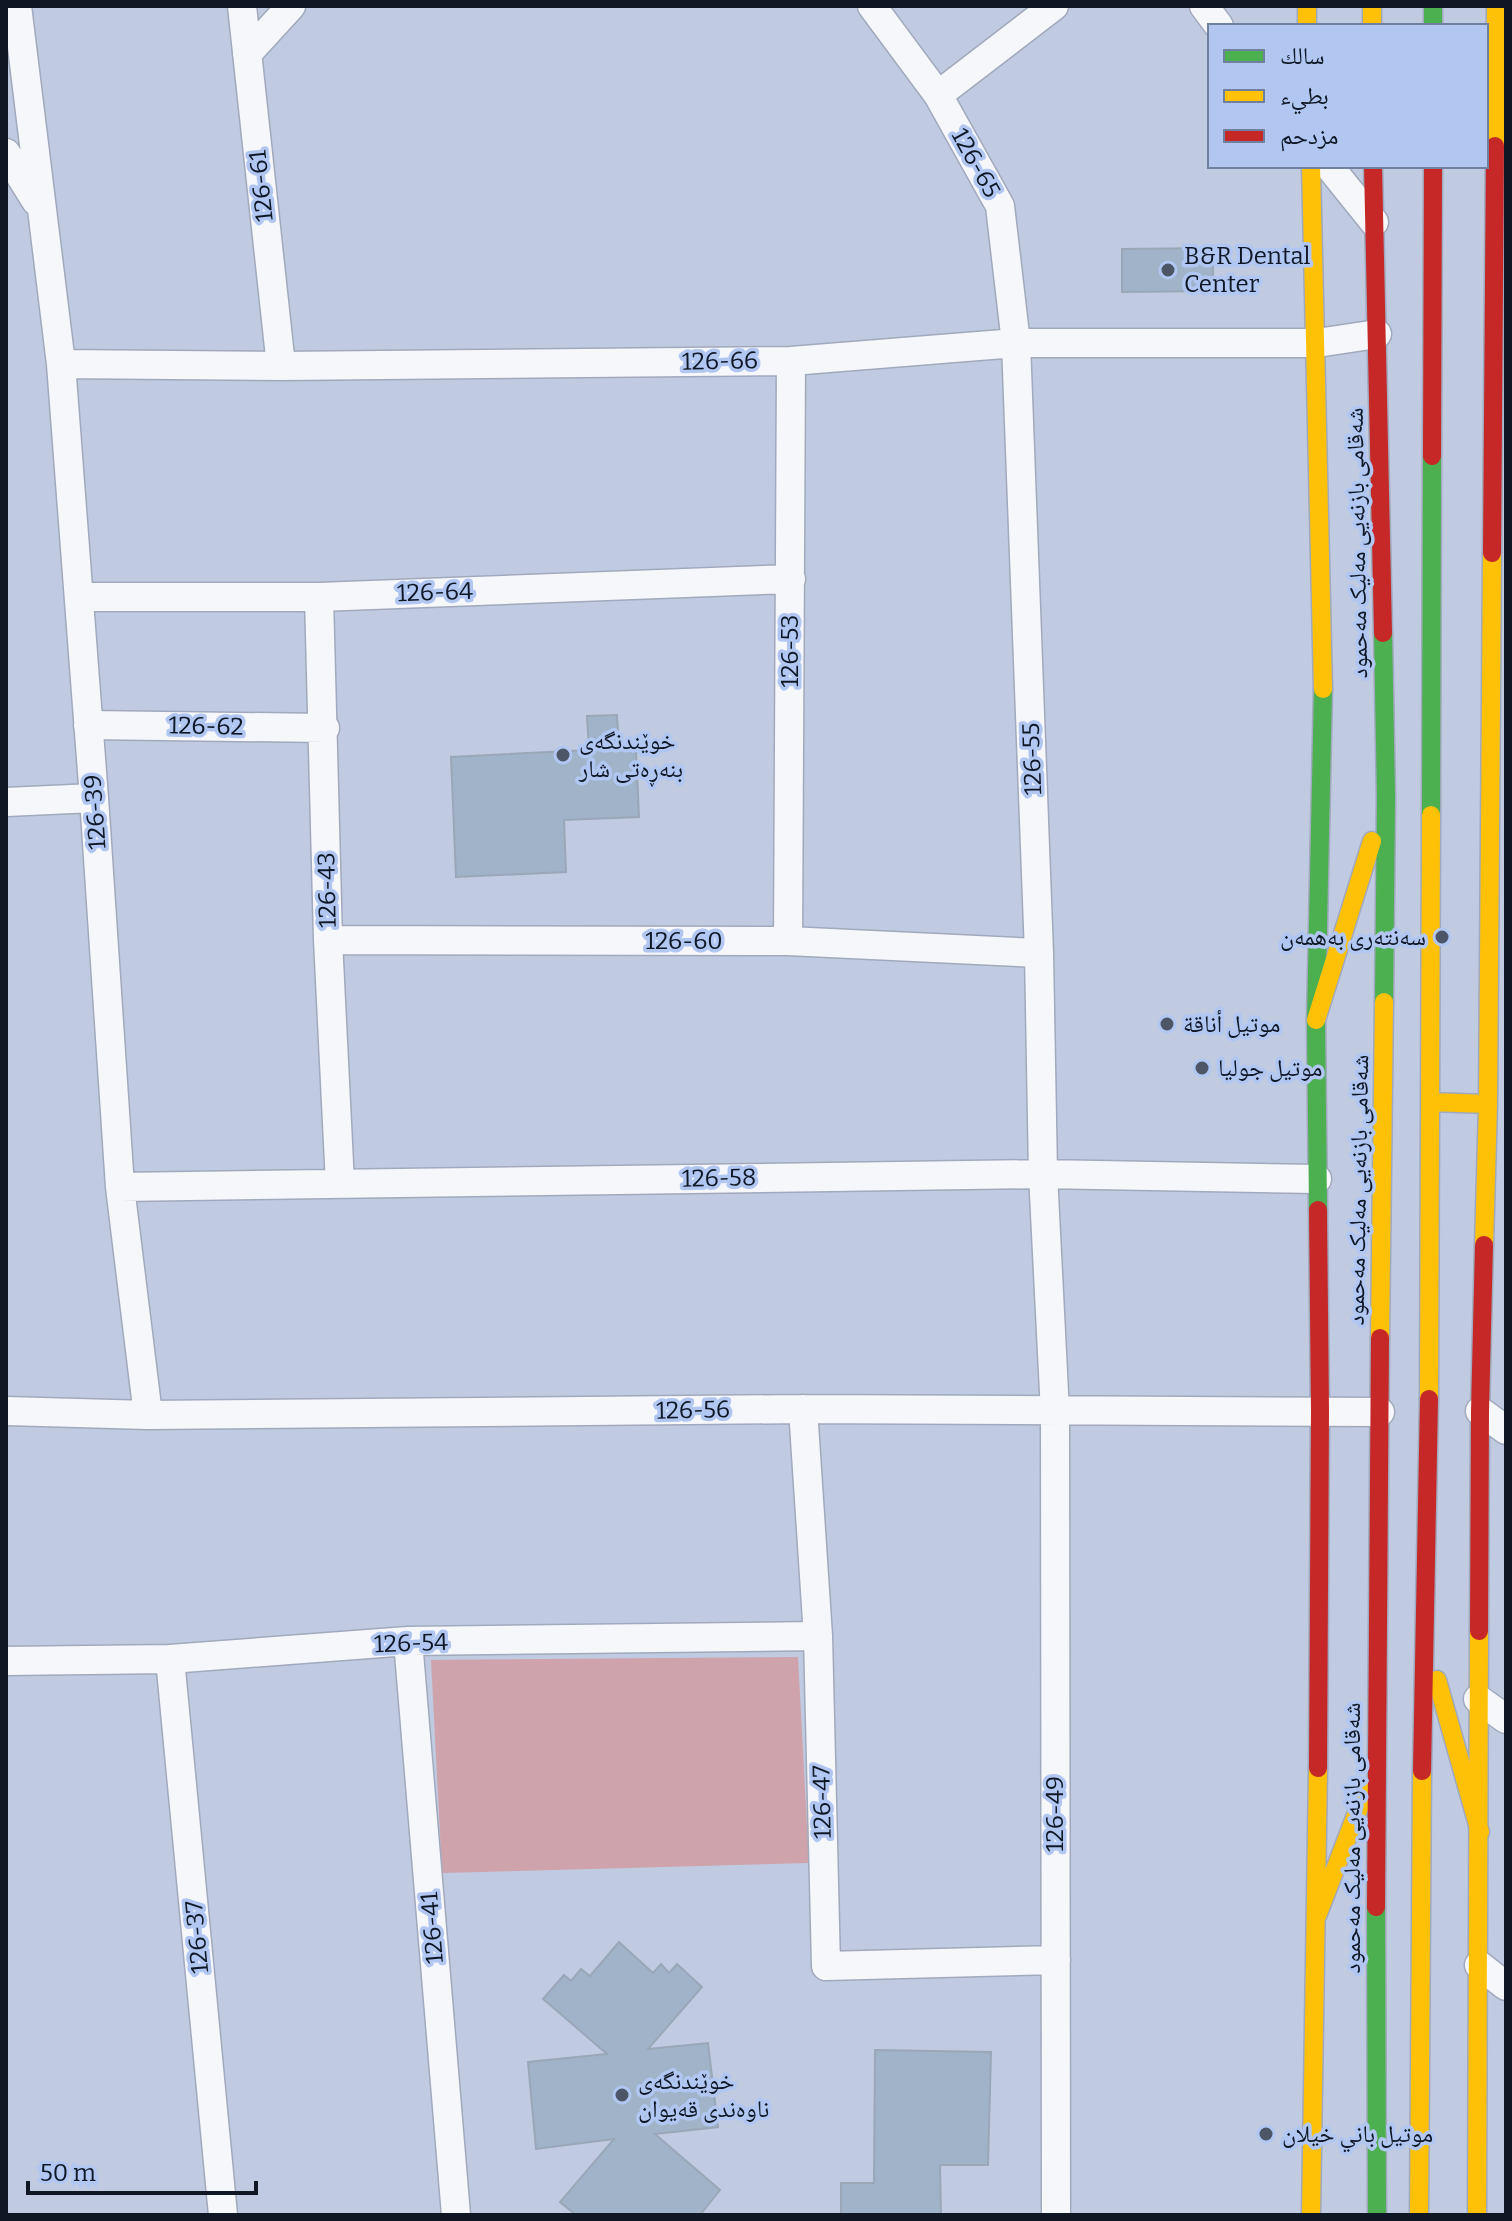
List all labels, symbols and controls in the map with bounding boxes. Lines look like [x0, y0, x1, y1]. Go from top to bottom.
legend [1208, 24, 1488, 168]
text: سالك [1280, 42, 1325, 70]
text: بطيء [1280, 82, 1329, 115]
text: مزدحم [1280, 122, 1339, 152]
street label: 126-65 [946, 124, 1006, 202]
street label: 126-61 [243, 149, 279, 223]
place label: B&R Dental Center [1184, 242, 1311, 298]
marker: B&R Dental Center [1159, 261, 1177, 279]
street label: 126-66 [682, 346, 758, 376]
street label: شەقامی بازنەیی مەلیک مەحمود [1341, 407, 1373, 679]
street label: 126-64 [396, 577, 474, 607]
street label: 126-53 [776, 614, 804, 688]
street label: 126-62 [168, 711, 244, 741]
street label: 126-55 [1017, 722, 1047, 796]
place label: خوێندنگەی بنەڕەتی شار [578, 727, 683, 787]
marker: خوێندنگەی بنەڕەتی شار [554, 746, 572, 764]
street label: 126-39 [78, 774, 112, 850]
street label: 126-43 [312, 852, 342, 928]
place label: سەنتەری بەهمەن [1280, 923, 1426, 951]
street label: 126-60 [645, 927, 723, 955]
marker: سەنتەری بەهمەن [1433, 928, 1451, 946]
place label: موتيل أناقة [1183, 1010, 1280, 1038]
marker: موتيل أناقة [1158, 1015, 1176, 1033]
place label: موتيل جوليا [1218, 1054, 1322, 1082]
street label: شەقامی بازنەیی مەلیک مەحمود [1342, 1054, 1374, 1326]
marker: موتيل جوليا [1193, 1059, 1211, 1077]
street label: 126-58 [682, 1163, 756, 1193]
street label: 126-56 [656, 1395, 730, 1425]
street label: 126-54 [374, 1628, 448, 1658]
street label: شەقامی بازنەیی مەلیک مەحمود [1338, 1702, 1366, 1974]
street label: 126-47 [807, 1765, 837, 1839]
street label: 126-49 [1041, 1776, 1069, 1852]
street label: 126-41 [415, 1891, 449, 1965]
street label: 126-37 [180, 1899, 214, 1975]
place label: خوێندنگەی ناوەندی قەیوان [638, 2067, 769, 2123]
marker: خوێندنگەی ناوەندی قەیوان [613, 2086, 631, 2104]
place label: موتيل باني خيلان [1282, 2120, 1433, 2153]
marker: موتيل باني خيلان [1257, 2125, 1275, 2143]
scale bar [28, 2145, 256, 2195]
text: 50 m [40, 2159, 96, 2187]

